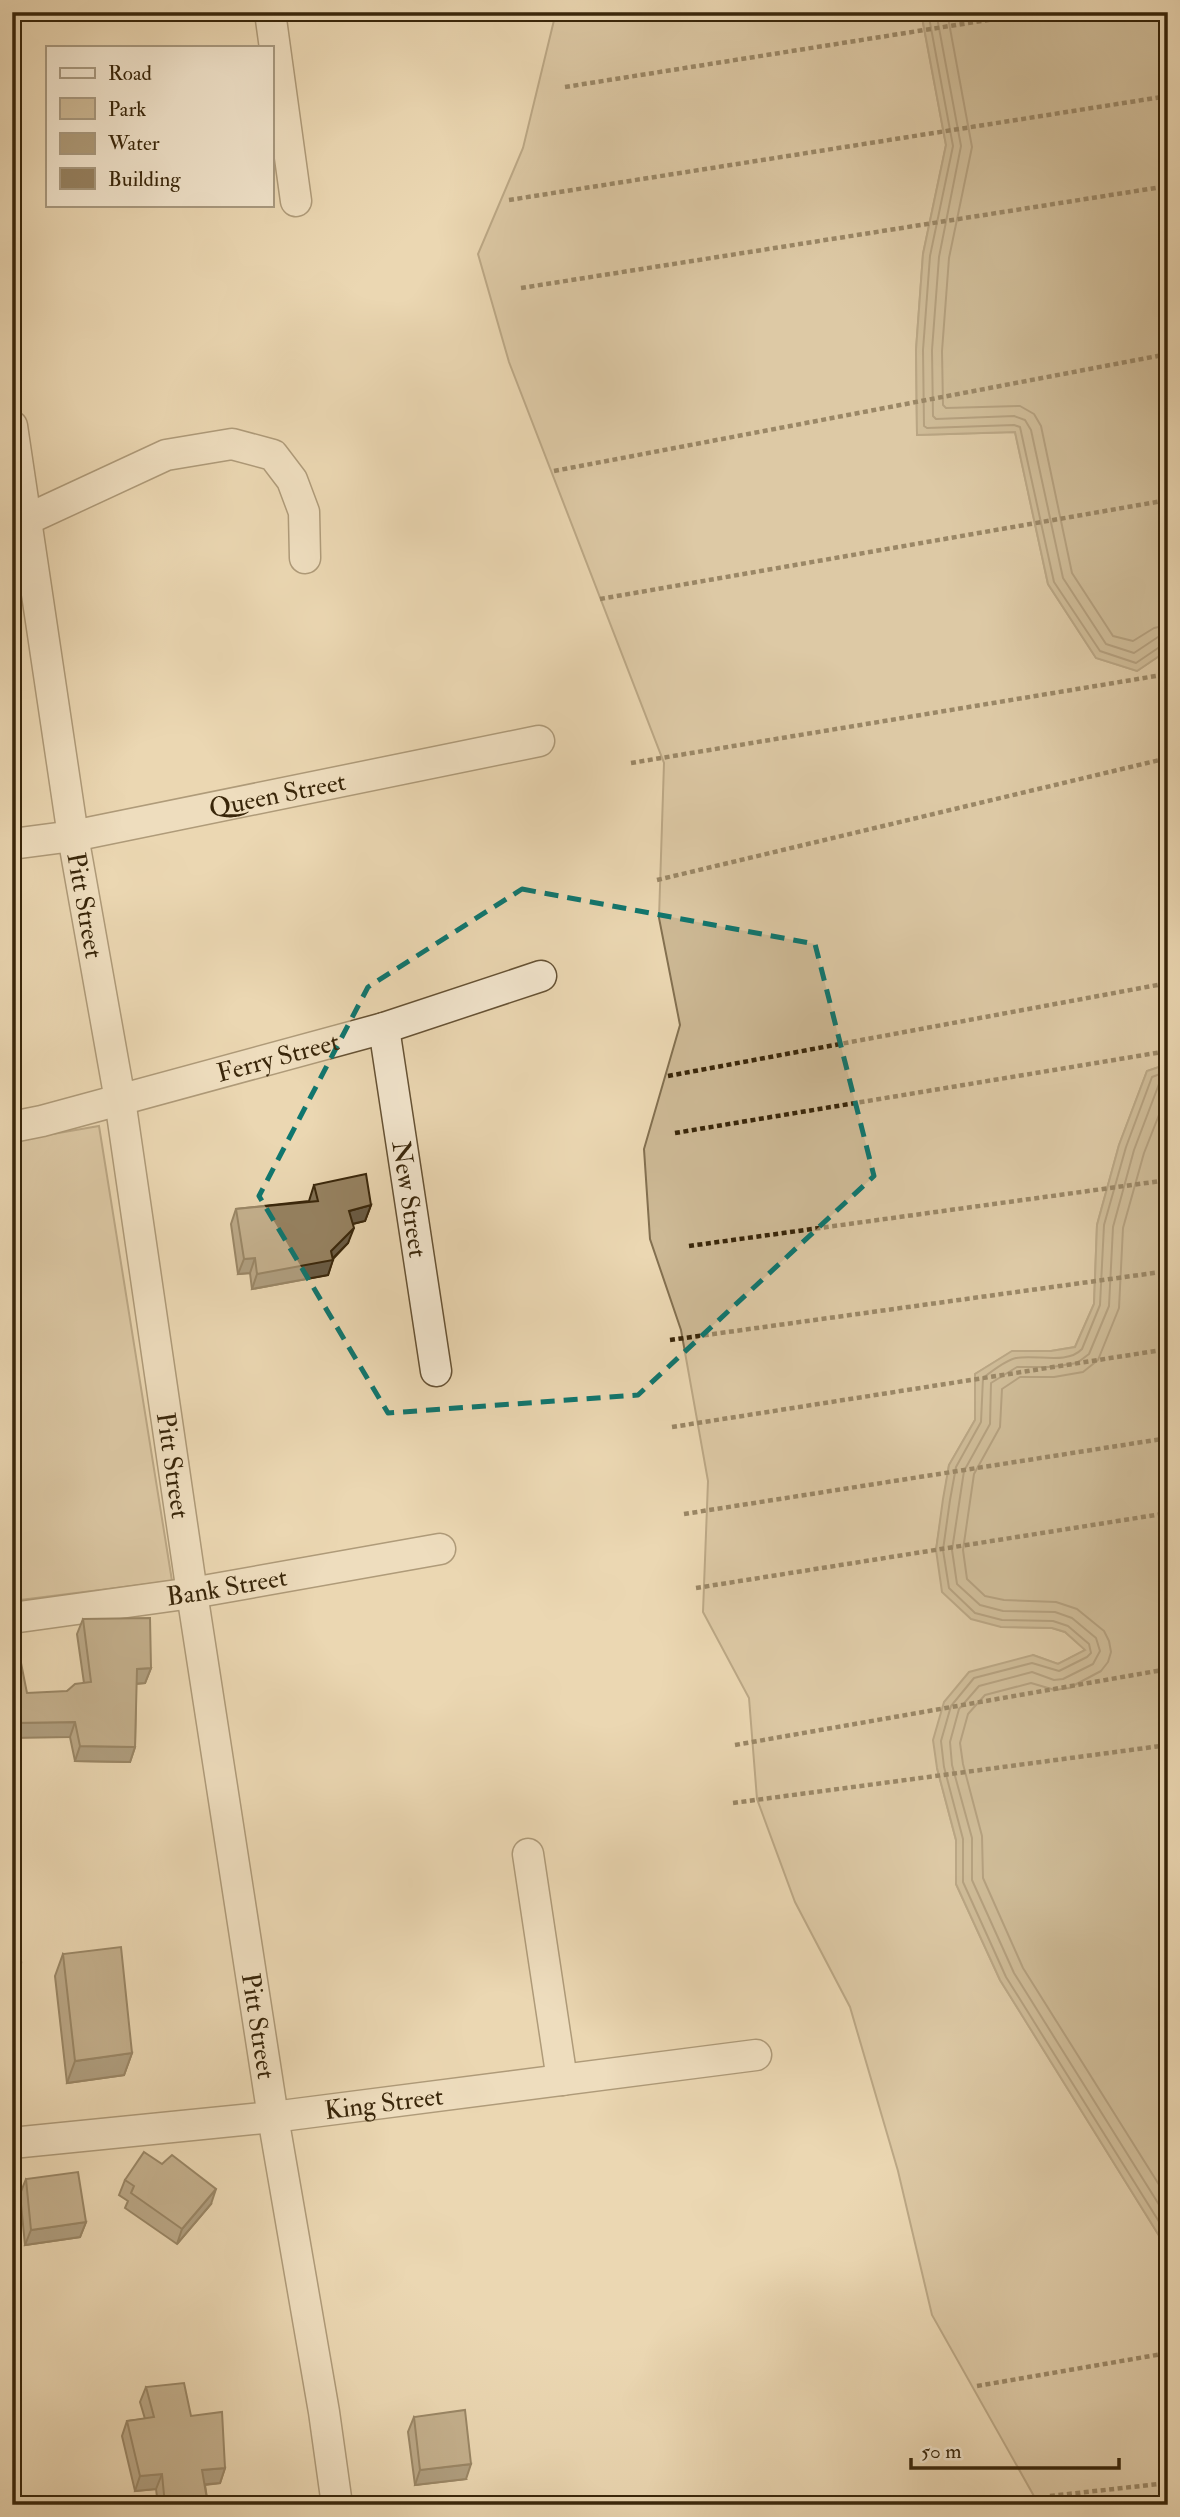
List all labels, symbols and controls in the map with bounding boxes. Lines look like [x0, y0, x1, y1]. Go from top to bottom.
legend [46, 46, 273, 206]
text: Road [108, 60, 153, 87]
text: Park [108, 96, 146, 123]
text: Water [107, 130, 160, 157]
text: Building [108, 166, 181, 193]
street label: Queen Street [206, 766, 349, 825]
street label: Pitt Street [59, 850, 109, 961]
street label: Ferry Street [213, 1026, 343, 1090]
street label: New Street [384, 1139, 434, 1260]
street label: Pitt Street [149, 1410, 196, 1521]
street label: Bank Street [165, 1561, 290, 1613]
street label: Pitt Street [234, 1971, 282, 2081]
street label: King Street [323, 2080, 445, 2127]
scale bar [911, 2426, 1119, 2470]
text: 50 m [921, 2438, 962, 2465]

